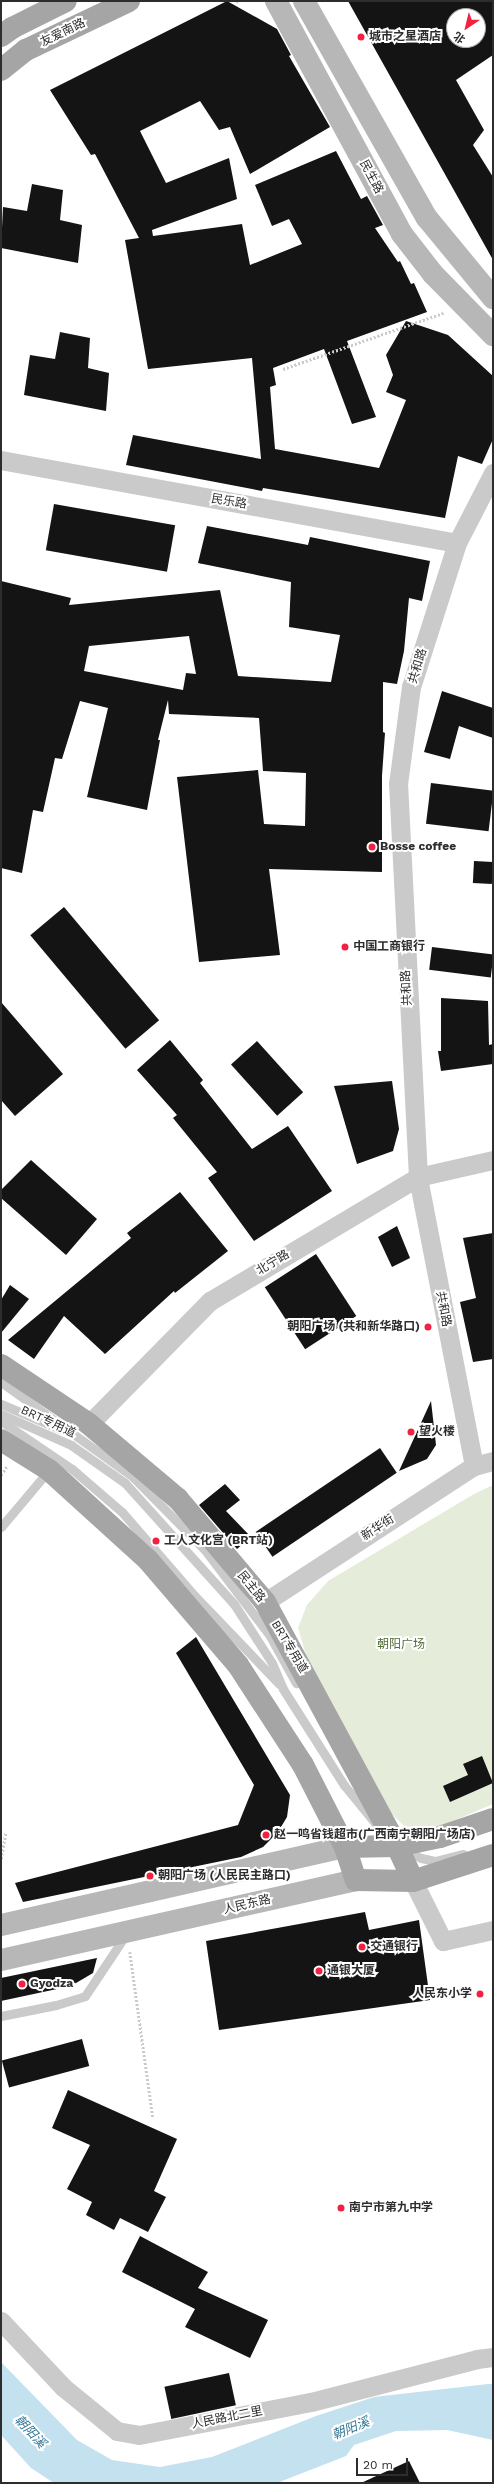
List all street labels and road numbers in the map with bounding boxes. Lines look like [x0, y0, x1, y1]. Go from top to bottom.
street label: 友爱南路 [38, 16, 88, 50]
street label: 民生路 [356, 158, 386, 196]
street label: 民乐路 [210, 492, 248, 512]
street label: 共和路 [406, 647, 430, 685]
street label: 共和路 [399, 970, 415, 1006]
street label: 北宁路 [254, 1248, 292, 1278]
street label: 共和路 [432, 1290, 454, 1328]
street label: BRT专用道 [18, 1403, 78, 1441]
street label: 新华街 [359, 1512, 397, 1544]
street label: 民主路 [234, 1568, 268, 1606]
street label: BRT专用道 [268, 1618, 310, 1676]
street label: 人民东路 [222, 1893, 272, 1917]
street label: 人民路北二里 [190, 2404, 264, 2432]

